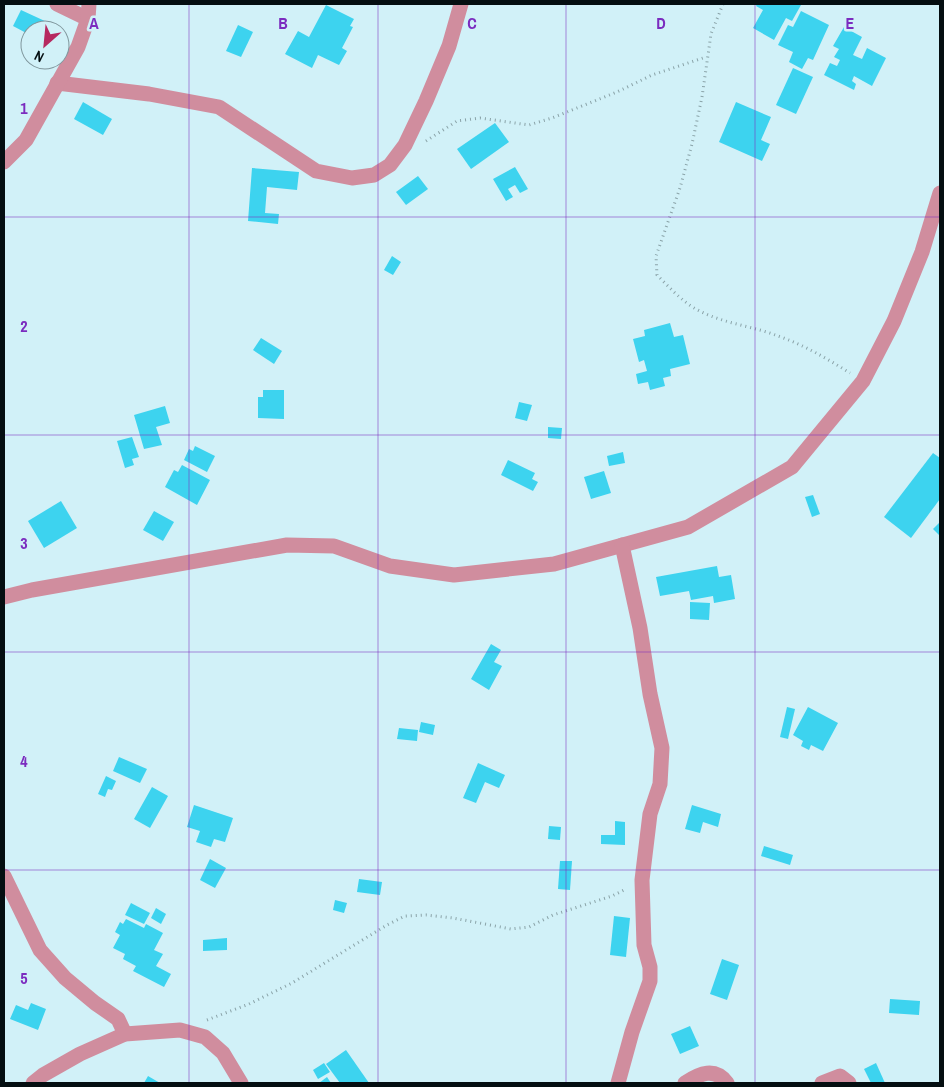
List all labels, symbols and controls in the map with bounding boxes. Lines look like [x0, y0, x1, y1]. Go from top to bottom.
text: A [89, 12, 99, 34]
text: B [278, 12, 288, 34]
text: C [467, 12, 477, 34]
text: D [656, 12, 666, 34]
text: E [846, 12, 855, 34]
north arrow [20, 20, 70, 70]
text: N [31, 47, 47, 66]
text: 1 [20, 97, 28, 119]
text: 2 [20, 315, 28, 337]
text: 3 [20, 532, 28, 554]
text: 4 [20, 750, 28, 772]
text: 5 [20, 967, 28, 989]

